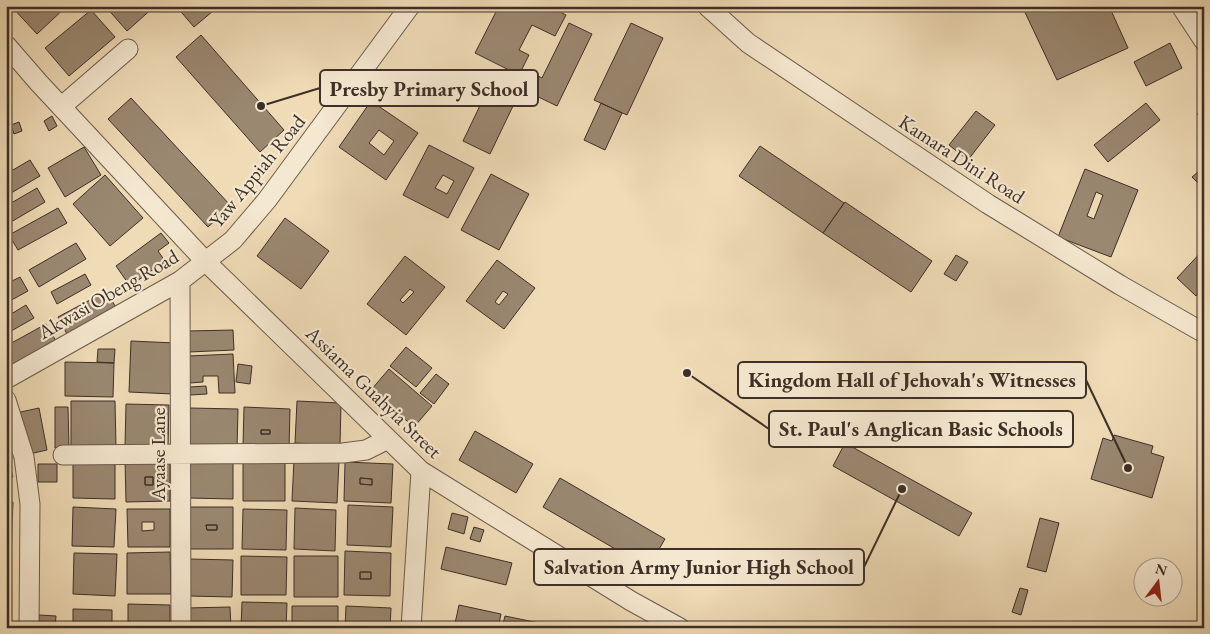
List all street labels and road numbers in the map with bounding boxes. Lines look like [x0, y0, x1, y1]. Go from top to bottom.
street label: Yaw Appiah Road [203, 108, 311, 233]
street label: Kamara Dini Road [894, 109, 1031, 210]
street label: Akwasi Obeng Road [32, 243, 184, 345]
street label: Assiama Guahyia Street [300, 320, 448, 464]
street label: Ayaase Lane [145, 407, 171, 502]

